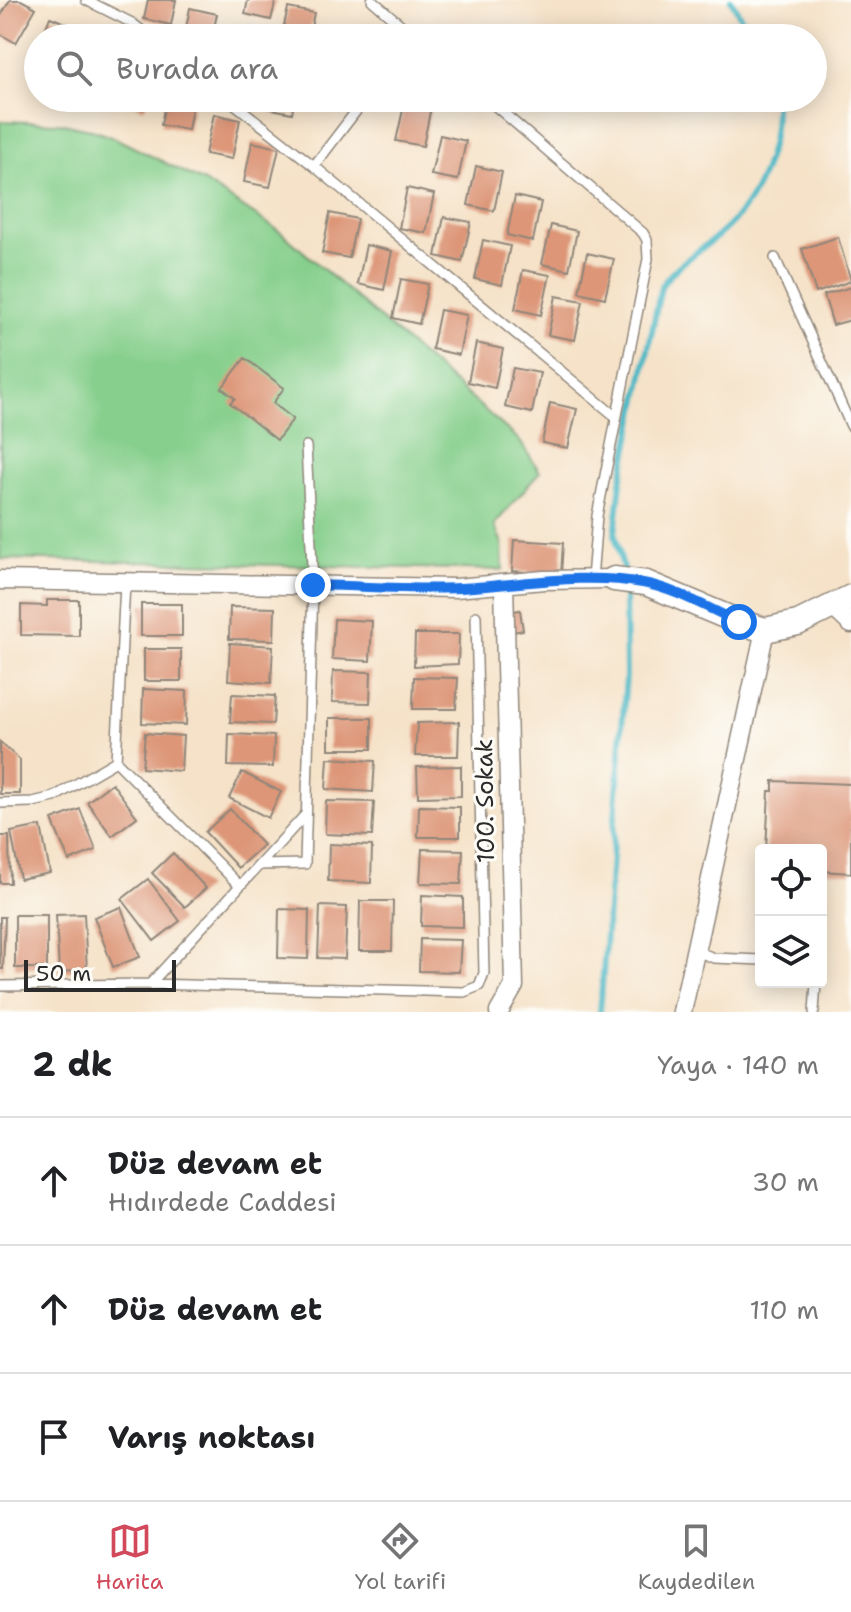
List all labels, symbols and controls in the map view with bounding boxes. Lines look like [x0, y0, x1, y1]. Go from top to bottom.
search box [24, 24, 827, 112]
icon: search [52, 46, 96, 90]
text: Burada ara [116, 48, 278, 89]
route end [295, 567, 331, 603]
route start [721, 604, 757, 640]
street label: 100. Sokak [468, 738, 502, 864]
map controls [755, 844, 827, 988]
button: locate [755, 844, 827, 916]
button: layers [755, 916, 827, 988]
scale bar [24, 956, 176, 992]
text: 50 m [36, 959, 91, 988]
text: 2 dk [32, 1041, 113, 1087]
text: Yaya · 140 m [657, 1047, 819, 1082]
text: Düz devam et [108, 1143, 322, 1184]
icon: ahead [32, 1159, 76, 1203]
text: 30 m [752, 1164, 819, 1199]
text: Hıdırdede Caddesi [108, 1184, 337, 1219]
icon: ahead [32, 1287, 76, 1331]
text: Düz devam et [108, 1289, 322, 1330]
text: 110 m [749, 1292, 819, 1327]
icon: arrive [32, 1415, 76, 1459]
text: Varış noktası [108, 1417, 315, 1458]
tab: Harita [96, 1519, 163, 1596]
tab: Yol tarifi [355, 1519, 446, 1596]
tab: Kaydedilen [638, 1519, 755, 1596]

